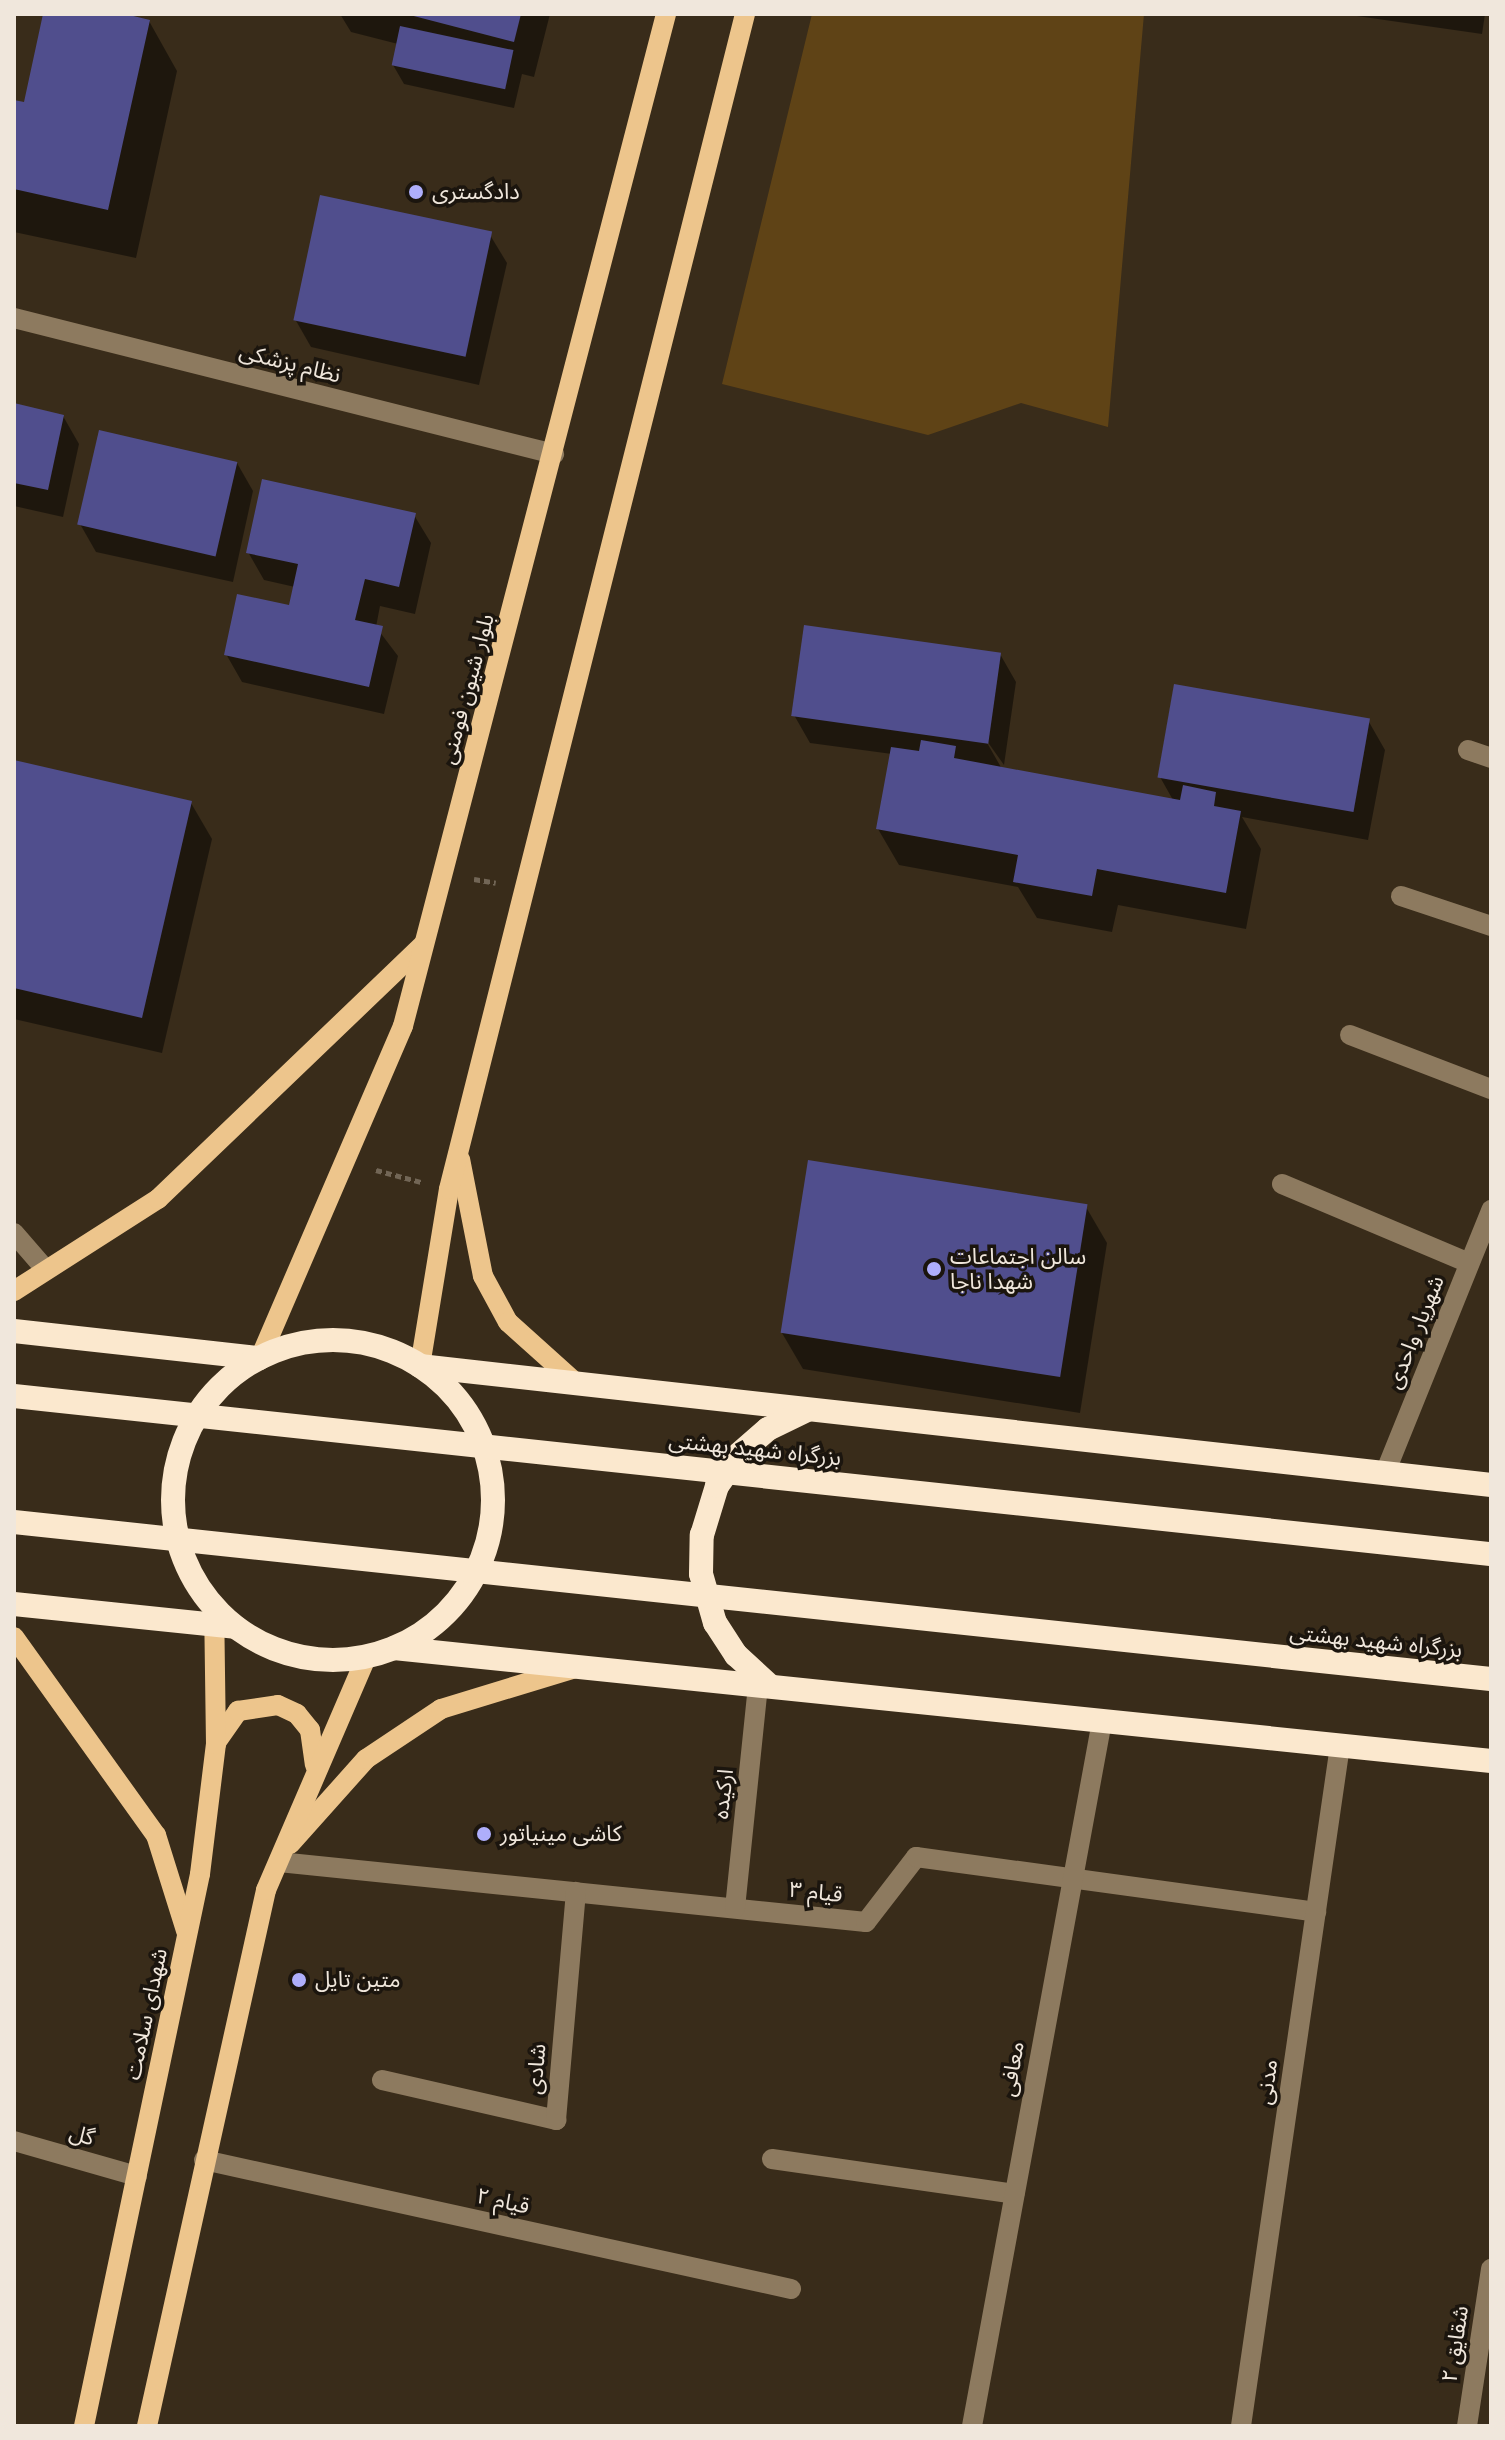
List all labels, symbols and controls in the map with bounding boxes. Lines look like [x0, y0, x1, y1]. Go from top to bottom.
place label: دادگستری [432, 179, 520, 205]
marker: دادگستری [407, 183, 425, 201]
street label: نظام پزشکی [236, 338, 344, 388]
street label: بلوار شیون فومنی [434, 611, 500, 767]
place label: سالن اجتماعات شهدا ناجا [950, 1243, 1086, 1294]
marker: سالن اجتماعات شهدا ناجا [925, 1260, 943, 1278]
street label: شهریار واحدی [1380, 1272, 1450, 1392]
street label: بزرگراه شهید بهشتی [667, 1427, 843, 1471]
street label: بزرگراه شهید بهشتی [1288, 1619, 1464, 1663]
street label: ارکیده [707, 1768, 739, 1820]
place label: کاشی مینیاتور [500, 1821, 622, 1847]
marker: کاشی مینیاتور [475, 1825, 493, 1843]
street label: قیام ۳ [788, 1876, 844, 1908]
street label: شهدای سلامت [119, 1946, 173, 2082]
place label: متین تایل [315, 1967, 401, 1993]
marker: متین تایل [290, 1971, 308, 1989]
street label: معافی [994, 2039, 1030, 2099]
street label: شادی [521, 2043, 551, 2095]
street label: مدنی [1251, 2058, 1283, 2106]
street label: گل [66, 2119, 98, 2151]
street label: قیام ۲ [474, 2183, 532, 2219]
street label: شقایق ۲ [1436, 2304, 1474, 2384]

